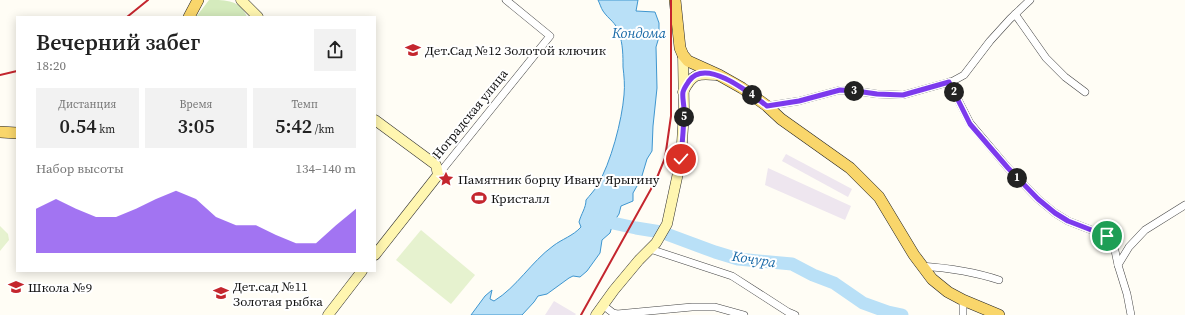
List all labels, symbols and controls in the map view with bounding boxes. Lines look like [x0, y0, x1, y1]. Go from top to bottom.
water label: Кондома [611, 23, 667, 43]
text: Вечерний забег [36, 27, 200, 57]
button: share [314, 29, 356, 71]
school or university icon: Дет.Сад №12 Золотой ключик [404, 41, 422, 59]
place label: Дет.Сад №12 Золотой ключик [425, 42, 606, 59]
text: 18:20 [36, 57, 66, 74]
street label: Ноградская улица [428, 65, 512, 162]
pin: 3 [844, 81, 864, 101]
pin: 2 [944, 82, 964, 102]
text: 3 [851, 83, 857, 98]
text: 2 [951, 84, 957, 99]
pin: 4 [742, 85, 762, 105]
text: 4 [749, 87, 755, 102]
text: Дистанция [58, 97, 116, 112]
text: Время [180, 97, 212, 112]
text: Темп [291, 97, 318, 112]
pin: 5 [674, 107, 694, 127]
text: 5 [681, 109, 687, 124]
text: 0.54 [59, 112, 97, 140]
text: 3:05 [177, 112, 215, 140]
text: 5:42 [275, 112, 312, 140]
text: km [97, 122, 115, 137]
text: /km [312, 122, 334, 137]
pin [664, 142, 698, 176]
icon: check [670, 148, 692, 170]
text: Набор высоты [36, 160, 124, 177]
text: 134–140 m [296, 160, 356, 177]
pin: 1 [1007, 168, 1027, 188]
place icon: Памятник борцу Ивану Ярыгину [437, 170, 455, 188]
text: 1 [1014, 170, 1020, 185]
place label: Памятник борцу Ивану Ярыгину [458, 171, 660, 188]
sports icon: Кристалл [470, 189, 488, 207]
place label: Кристалл [491, 190, 550, 207]
pin [1090, 219, 1124, 253]
icon: arrive [1096, 225, 1118, 247]
water label: Кочура [730, 246, 778, 272]
school or university icon: Школа №9 [7, 278, 25, 296]
place label: Дет.сад №11 Золотая рыбка [233, 278, 323, 310]
place label: Школа №9 [28, 279, 92, 296]
school or university icon: Дет.сад №11 Золотая рыбка [212, 284, 230, 302]

